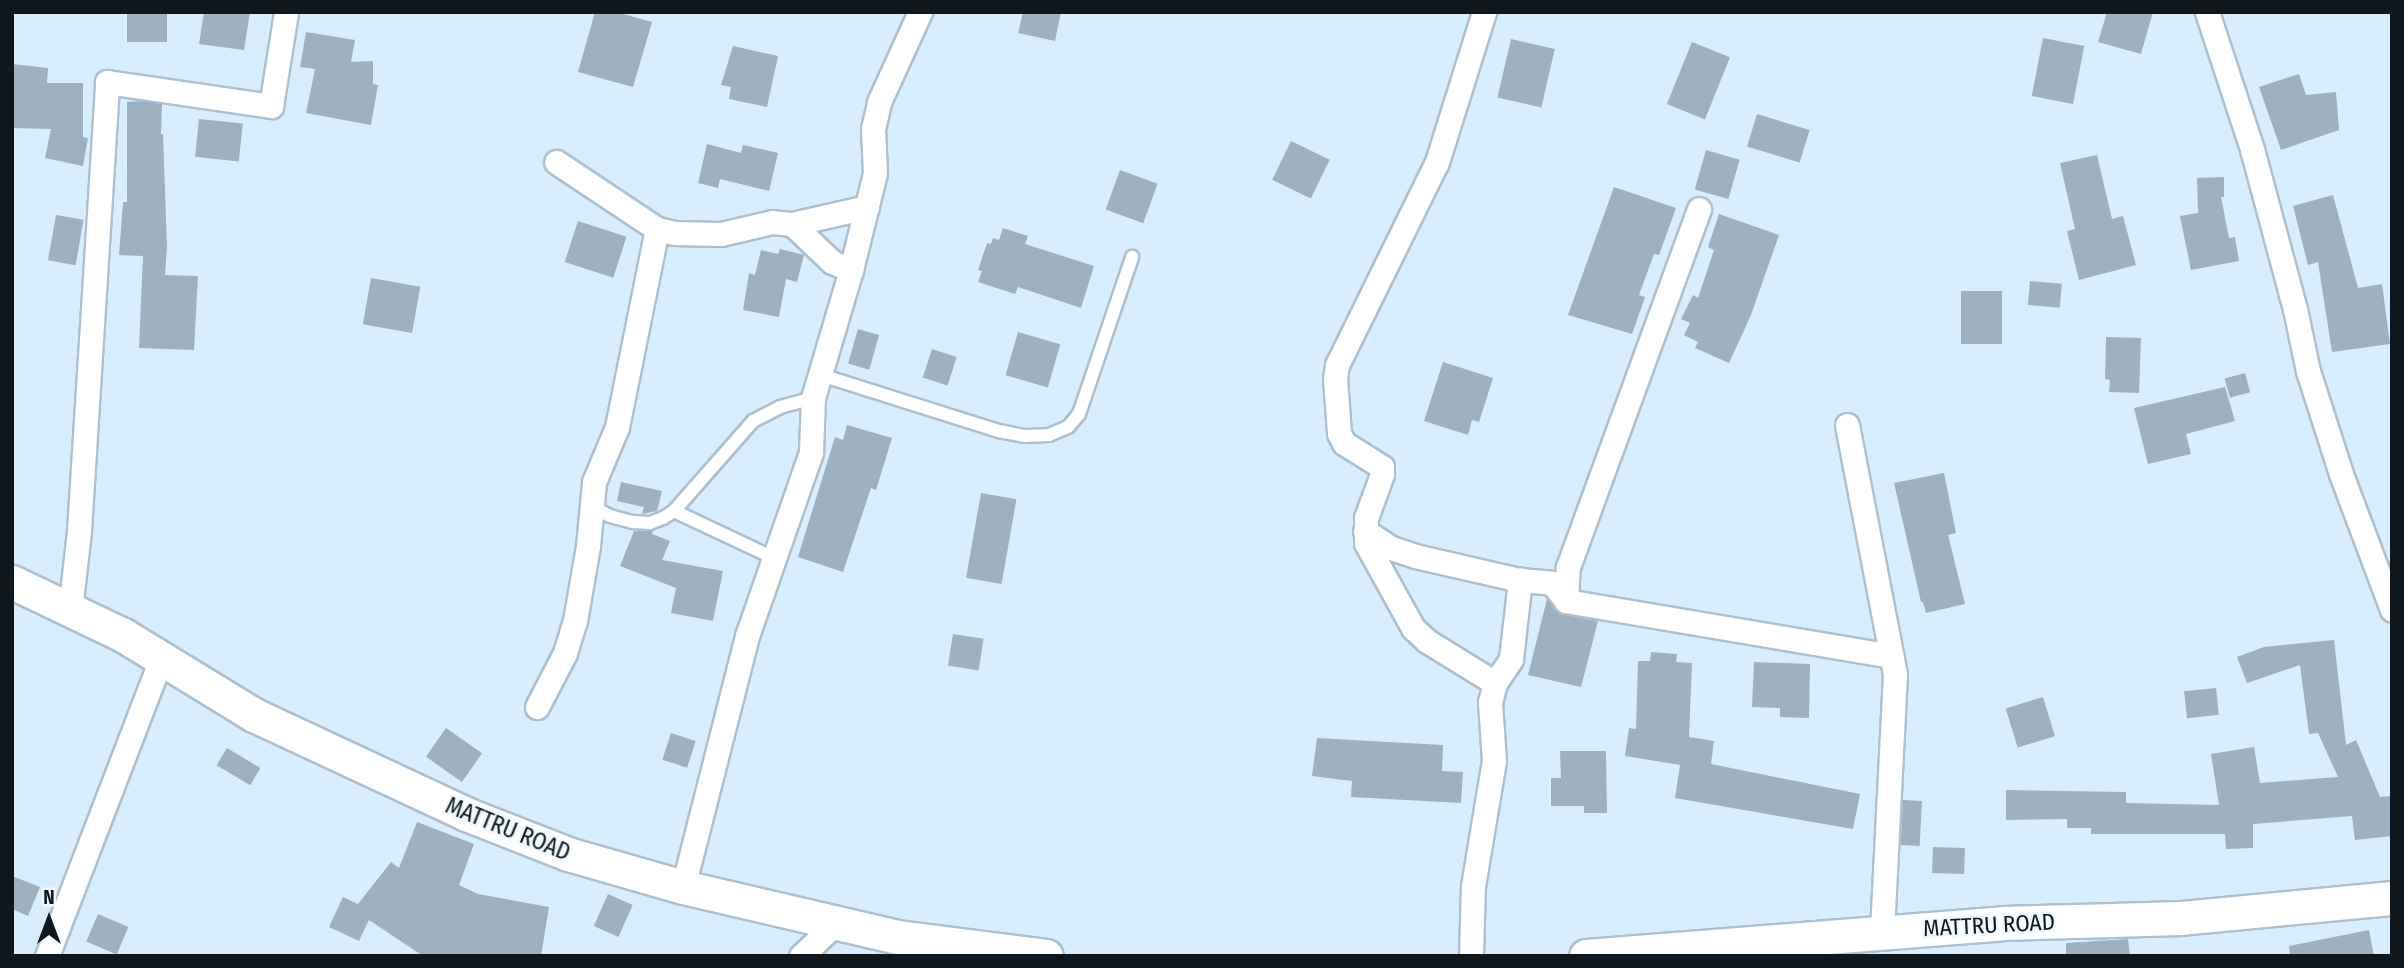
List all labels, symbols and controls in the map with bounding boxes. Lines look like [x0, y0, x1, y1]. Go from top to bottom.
street label: MATTRU ROAD [442, 791, 574, 867]
north arrow [14, 884, 84, 954]
text: N [43, 886, 55, 909]
street label: MATTRU ROAD [1922, 908, 2056, 942]

